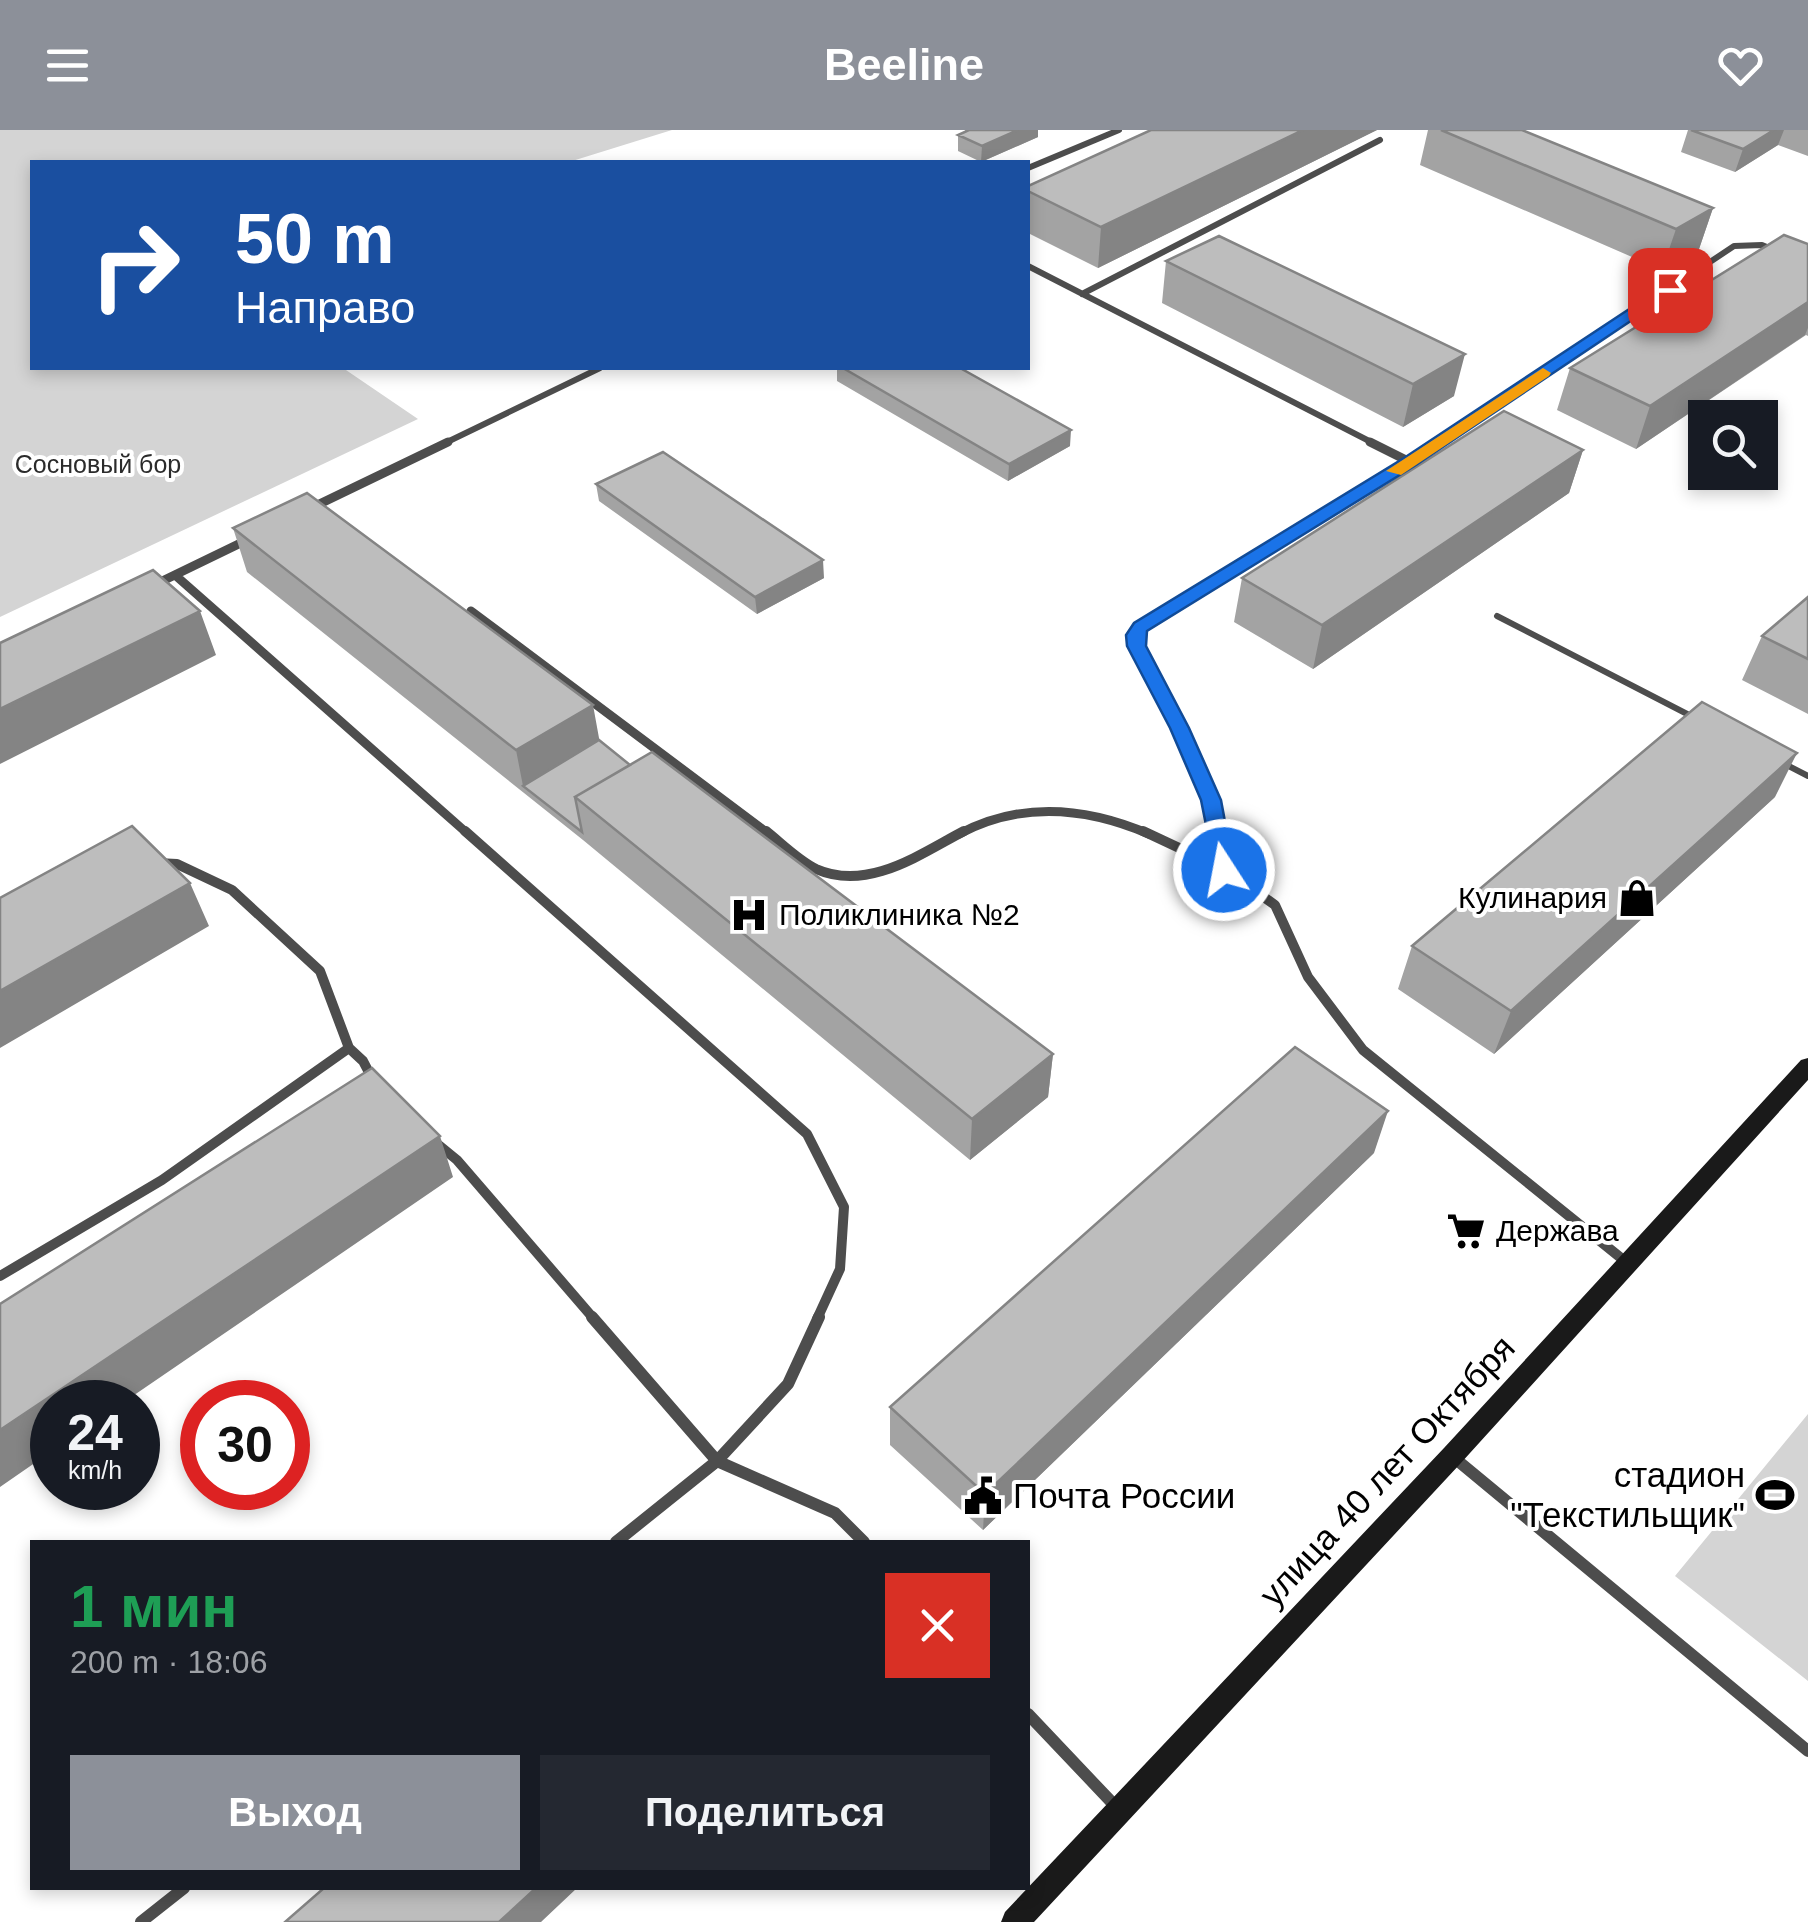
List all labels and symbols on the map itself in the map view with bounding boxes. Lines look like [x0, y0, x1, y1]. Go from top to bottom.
pin [1628, 248, 1713, 333]
park label: Сосновый бор [15, 450, 181, 478]
position arrow [1172, 818, 1276, 922]
shop icon: Кулинария [1616, 877, 1658, 919]
place label: Кулинария [1458, 881, 1607, 914]
hospital icon: Поликлиника №2 [728, 894, 770, 936]
place label: Поликлиника №2 [779, 898, 1020, 931]
supermarket icon: Держава [1445, 1210, 1487, 1252]
place label: Держава [1496, 1214, 1619, 1247]
street label: улица 40 лет Октября [1251, 1328, 1522, 1614]
speed limit sign: 30 [180, 1380, 310, 1510]
place label: стадион "Текстильщик" [1510, 1455, 1745, 1534]
sports icon: стадион "Текстильщик" [1754, 1474, 1796, 1516]
public building icon: Почта России [962, 1475, 1004, 1517]
place label: Почта России [1013, 1476, 1235, 1515]

